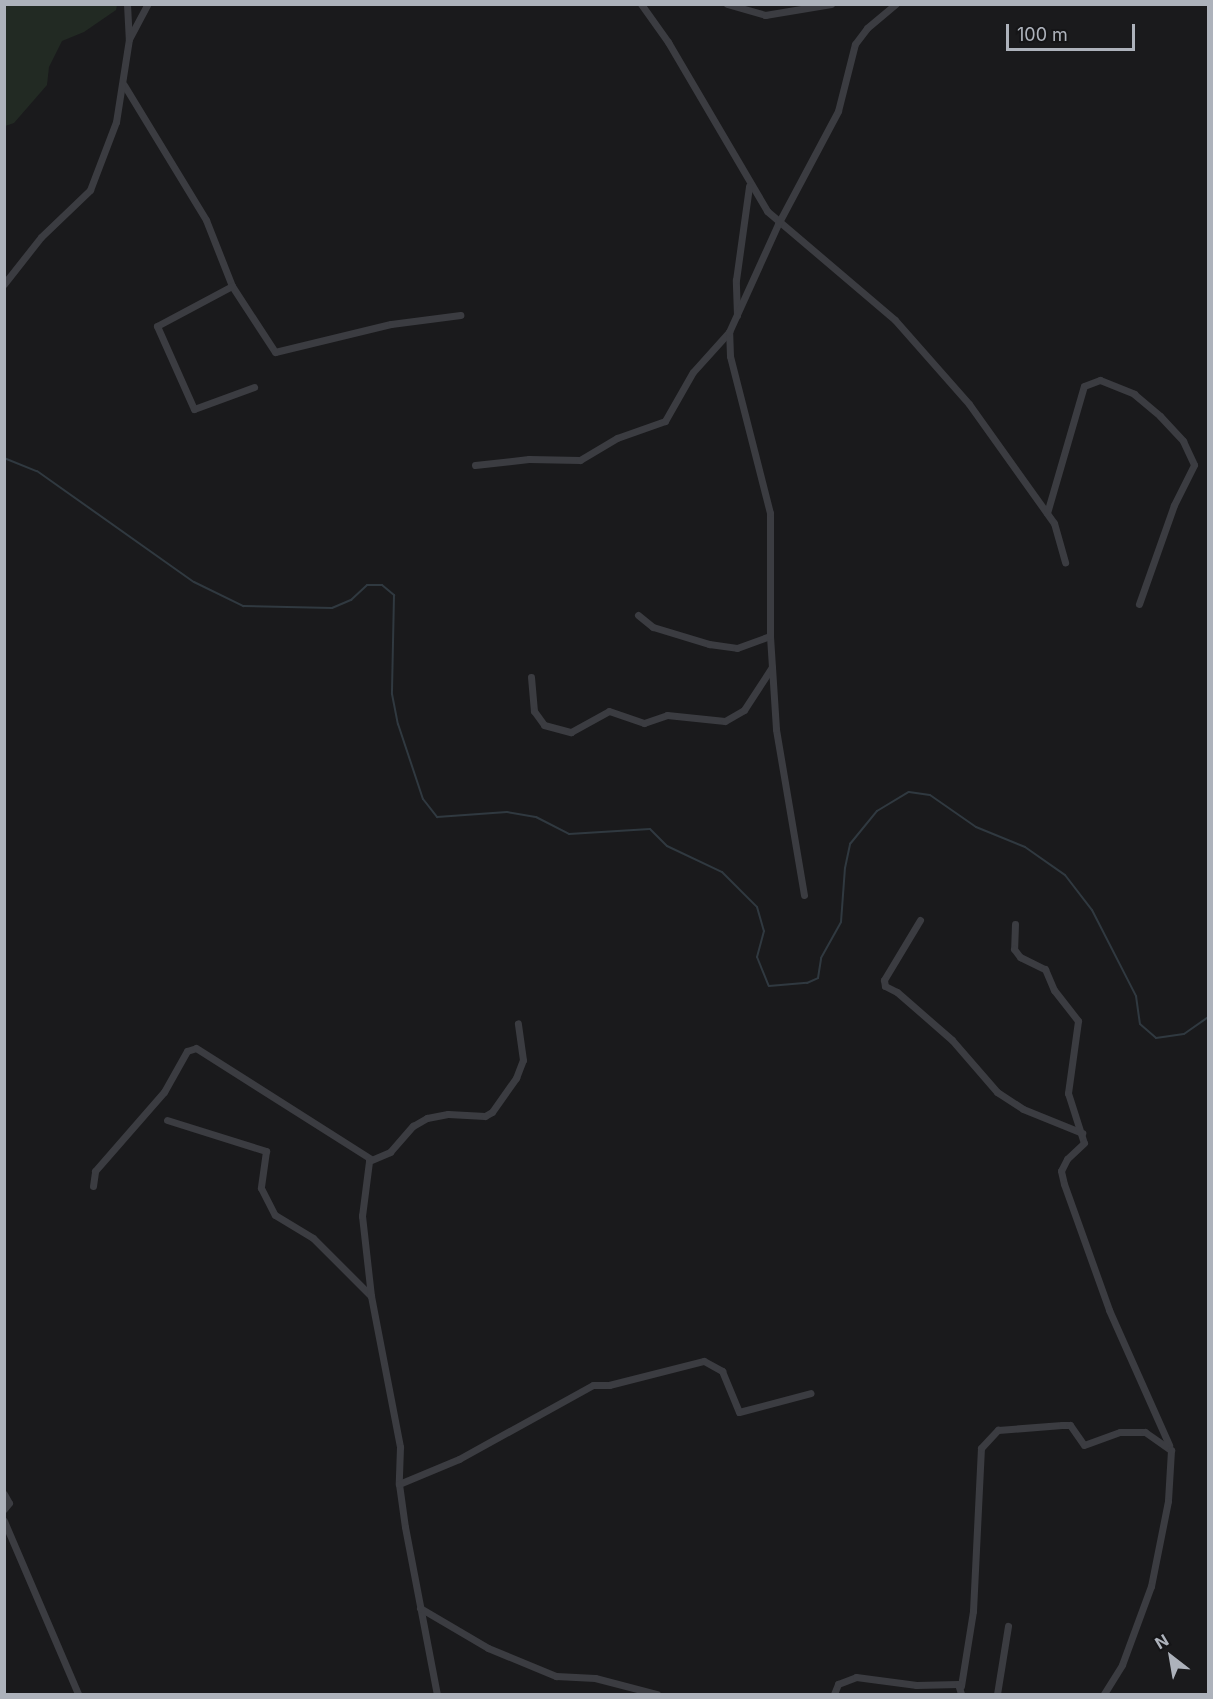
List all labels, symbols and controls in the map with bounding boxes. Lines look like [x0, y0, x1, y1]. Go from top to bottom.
scale bar [1009, 12, 1138, 50]
text: 100 m [1017, 24, 1068, 45]
north arrow [1141, 1627, 1201, 1687]
text: N [1151, 1630, 1172, 1653]

